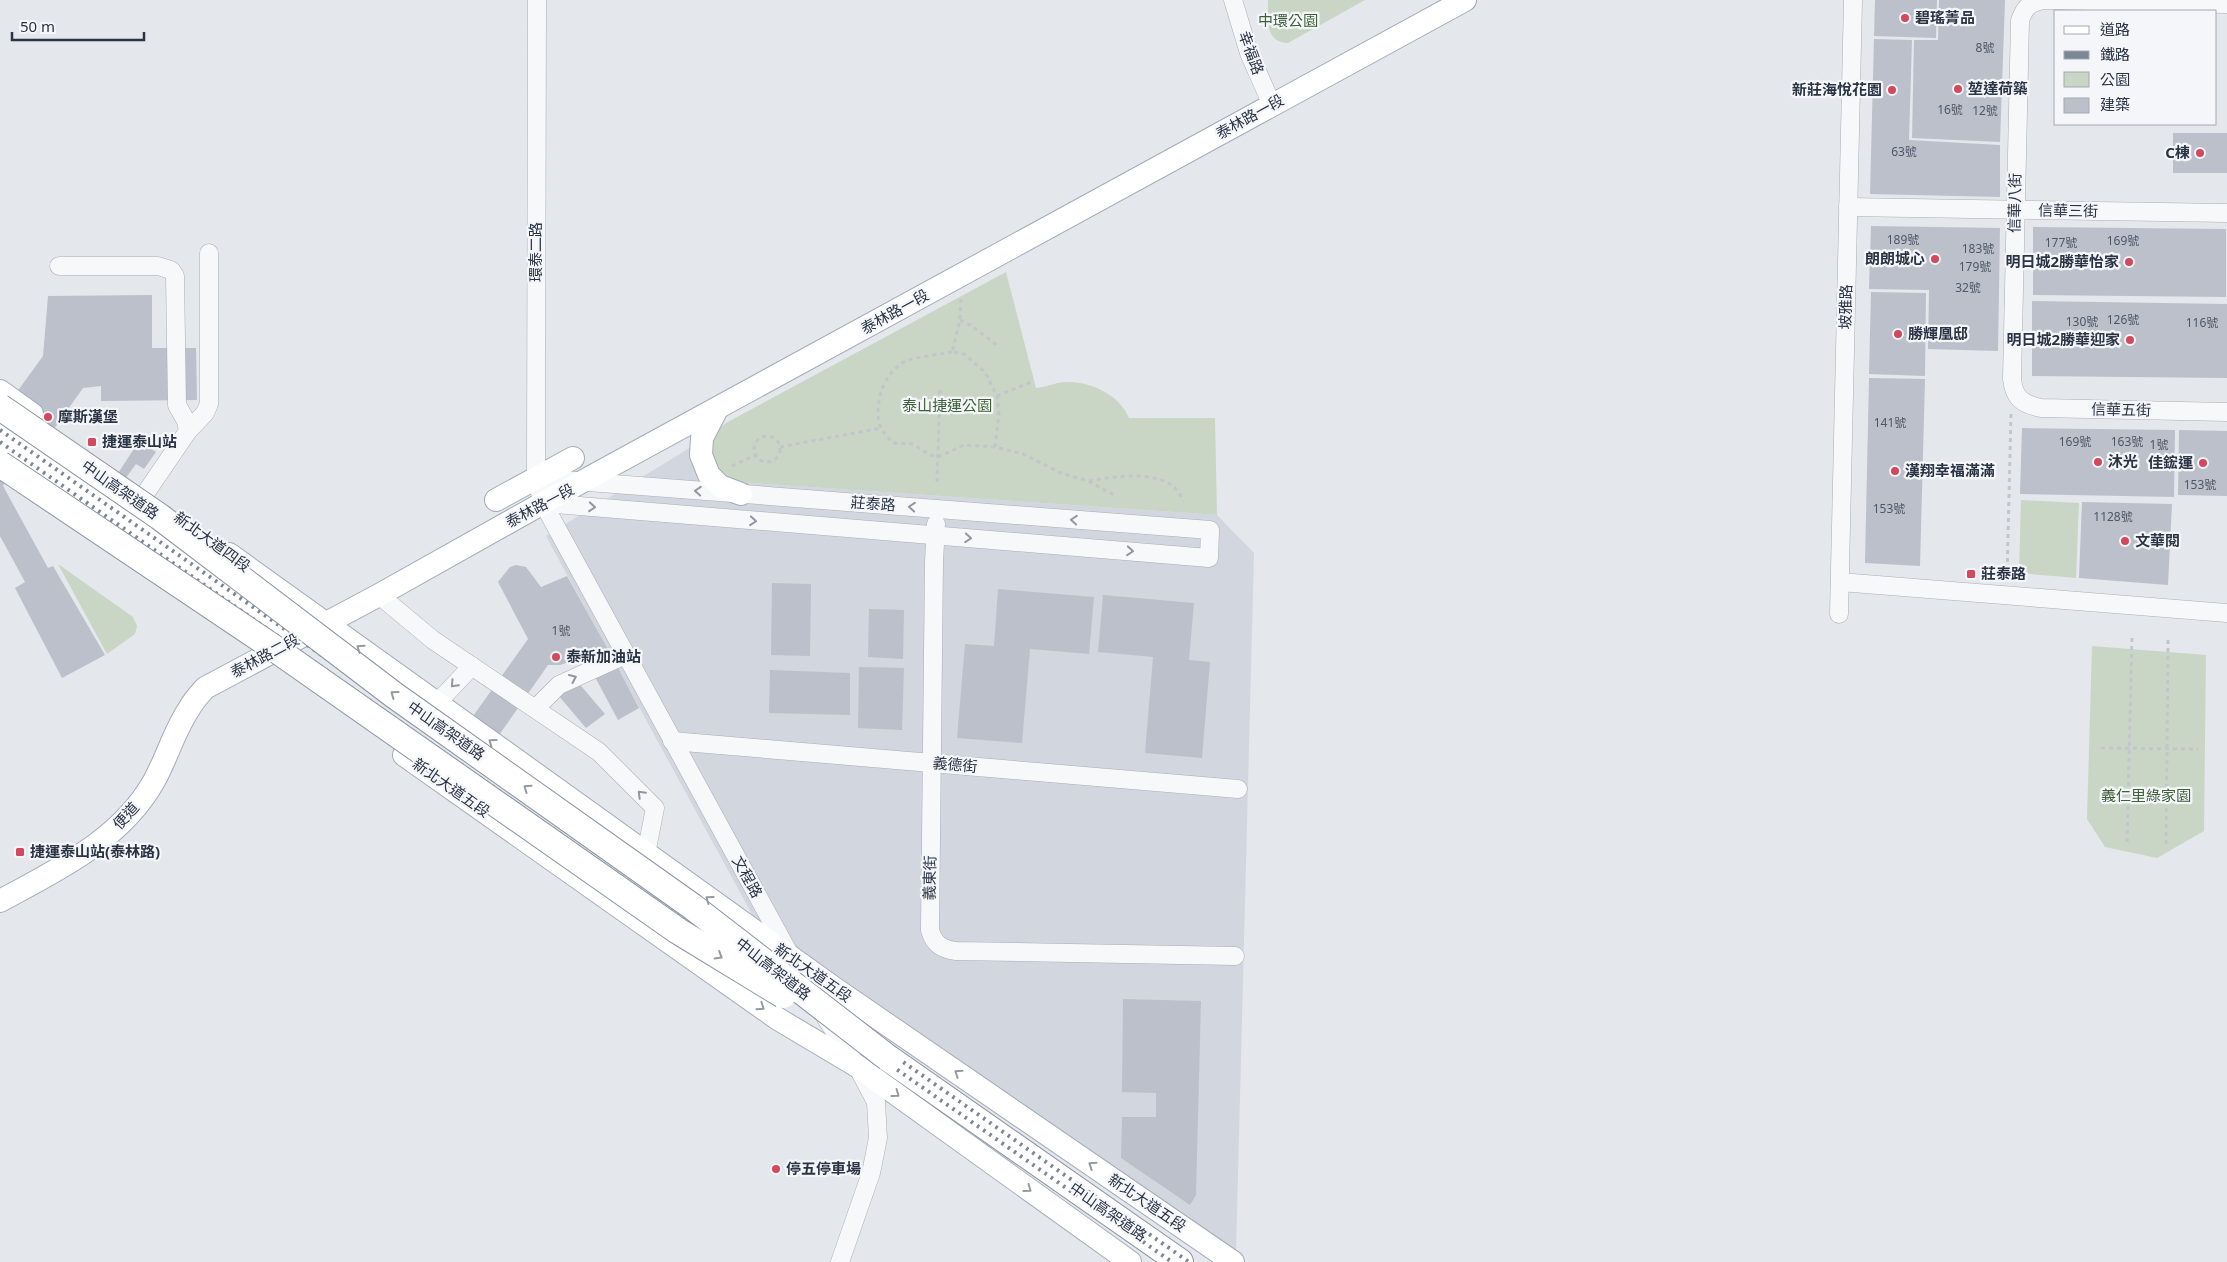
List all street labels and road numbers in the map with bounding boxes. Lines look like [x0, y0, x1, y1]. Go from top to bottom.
street label: 幸福路 [1235, 28, 1269, 77]
street label: 泰林路一段 [1212, 89, 1287, 143]
street label: 信華八街 [2003, 173, 2025, 233]
street label: 信華三街 [2038, 199, 2098, 221]
street label: 環泰二路 [525, 222, 545, 282]
street label: 泰林路一段 [857, 284, 932, 338]
street label: 坡雅路 [1835, 284, 1855, 330]
street label: 信華五街 [2091, 398, 2151, 420]
street label: 中山高架道路 [78, 455, 163, 523]
street label: 泰林路一段 [502, 479, 577, 532]
street label: 莊泰路 [850, 491, 896, 515]
street label: 新北大道四段 [170, 507, 255, 576]
street label: 泰林路二段 [227, 629, 302, 682]
street label: 中山高架道路 [404, 696, 489, 764]
street label: 義德街 [932, 752, 978, 776]
street label: 新北大道五段 [409, 753, 494, 821]
street label: 便道 [108, 797, 143, 833]
street label: 文程路 [728, 852, 768, 901]
street label: 義東街 [919, 855, 939, 901]
street label: 中山高架道路 [732, 933, 815, 1004]
street label: 新北大道五段 [771, 938, 856, 1006]
street label: 新北大道五段 [1105, 1169, 1190, 1236]
street label: 中山高架道路 [1066, 1177, 1151, 1245]

